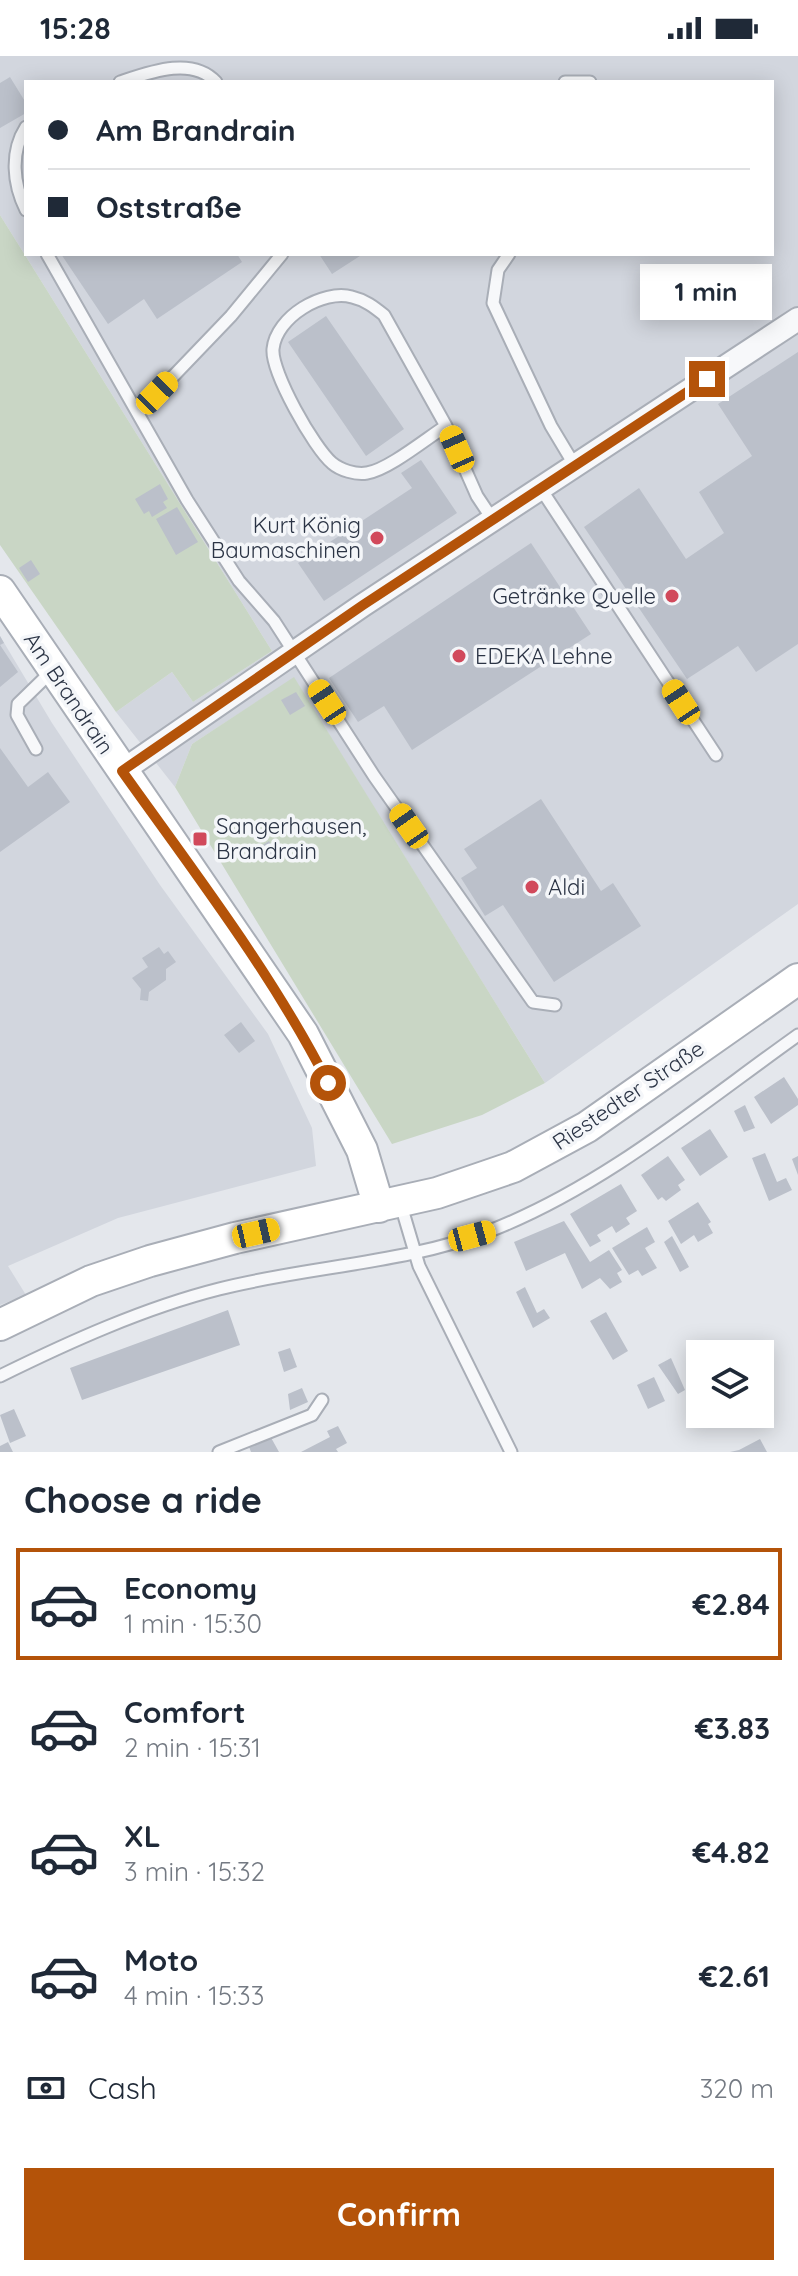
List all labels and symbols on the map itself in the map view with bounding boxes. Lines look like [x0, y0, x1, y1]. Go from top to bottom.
callout: 1 min [641, 263, 773, 319]
route end [689, 361, 725, 397]
car [132, 367, 182, 419]
car [436, 422, 478, 476]
place label: Kurt König Baumaschinen [211, 511, 361, 564]
marker: Kurt König Baumaschinen [368, 529, 386, 547]
place label: Getränke Quelle [493, 582, 656, 610]
marker: Getränke Quelle [663, 587, 681, 605]
street label: Am Brandrain [18, 627, 120, 759]
place label: EDEKA Lehne [475, 642, 613, 670]
marker: EDEKA Lehne [450, 647, 468, 665]
car [304, 675, 350, 729]
car [658, 675, 704, 729]
car [385, 799, 433, 853]
place label: Sangerhausen, Brandrain [216, 812, 366, 865]
marker: Sangerhausen, Brandrain [191, 830, 209, 848]
place label: Aldi [548, 873, 585, 901]
marker: Aldi [523, 878, 541, 896]
street label: Riestedter Straße [547, 1034, 709, 1156]
route start [310, 1065, 346, 1101]
car [230, 1216, 282, 1250]
car [446, 1218, 498, 1254]

